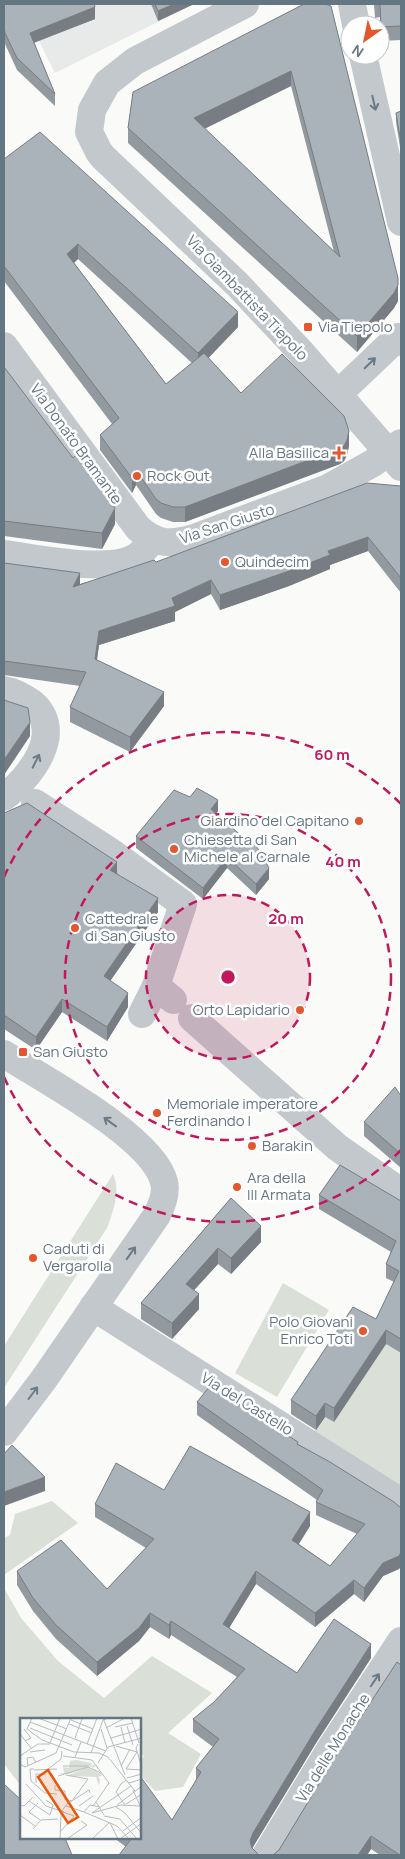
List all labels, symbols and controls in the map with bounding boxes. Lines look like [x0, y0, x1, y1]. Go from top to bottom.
north arrow [340, 15, 390, 65]
text: N [348, 41, 367, 62]
one-way arrow [370, 94, 379, 110]
street label: Via Giambattista Tiepolo [182, 230, 313, 365]
place label: Via Tiepolo [318, 316, 393, 337]
marker: Via Tiepolo [302, 321, 314, 333]
one-way arrow [364, 357, 376, 369]
street label: Via Donato Bramante [25, 379, 127, 508]
place label: Alla Basilica [249, 442, 329, 463]
marker: Alla Basilica [333, 447, 345, 459]
place label: Rock Out [147, 465, 210, 486]
marker: Rock Out [131, 470, 143, 482]
street label: Via San Giusto [177, 498, 277, 549]
place label: Quindecim [235, 551, 309, 572]
marker: Quindecim [219, 556, 231, 568]
text: 60 m [314, 744, 350, 765]
one-way arrow [32, 754, 41, 769]
place label: Giardino del Capitano [201, 810, 349, 831]
marker: Giardino del Capitano [353, 815, 365, 827]
place label: Chiesetta di San Michele al Carnale [184, 829, 310, 867]
marker: Chiesetta di San Michele al Carnale [168, 843, 180, 855]
text: 40 m [325, 851, 361, 872]
place label: Cattedrale di San Giusto [85, 908, 175, 946]
text: 20 m [268, 908, 304, 929]
marker: Cattedrale di San Giusto [69, 922, 81, 934]
centre of rings [219, 968, 237, 986]
place label: Orto Lapidario [193, 999, 290, 1020]
marker: Orto Lapidario [294, 1004, 306, 1016]
place label: San Giusto [33, 1041, 108, 1062]
marker: San Giusto [17, 1046, 29, 1058]
place label: Memoriale imperatore Ferdinando I [167, 1093, 318, 1131]
marker: Memoriale imperatore Ferdinando I [151, 1107, 163, 1119]
one-way arrow [103, 1117, 117, 1127]
place label: Barakin [262, 1135, 313, 1156]
marker: Barakin [246, 1140, 258, 1152]
place label: Ara della III Armata [247, 1167, 311, 1205]
marker: Ara della III Armata [231, 1181, 243, 1193]
place label: Caduti di Vergarolla [43, 1238, 112, 1276]
one-way arrow [126, 1246, 136, 1260]
marker: Caduti di Vergarolla [27, 1252, 39, 1264]
place label: Polo Giovani Enrico Toti [269, 1311, 353, 1349]
marker: Polo Giovani Enrico Toti [357, 1325, 369, 1337]
street label: Via del Castello [197, 1367, 297, 1440]
one-way arrow [28, 1386, 38, 1400]
one-way arrow [371, 1674, 381, 1688]
street label: Via delle Monache [291, 1689, 375, 1806]
inset map [20, 1718, 141, 1839]

